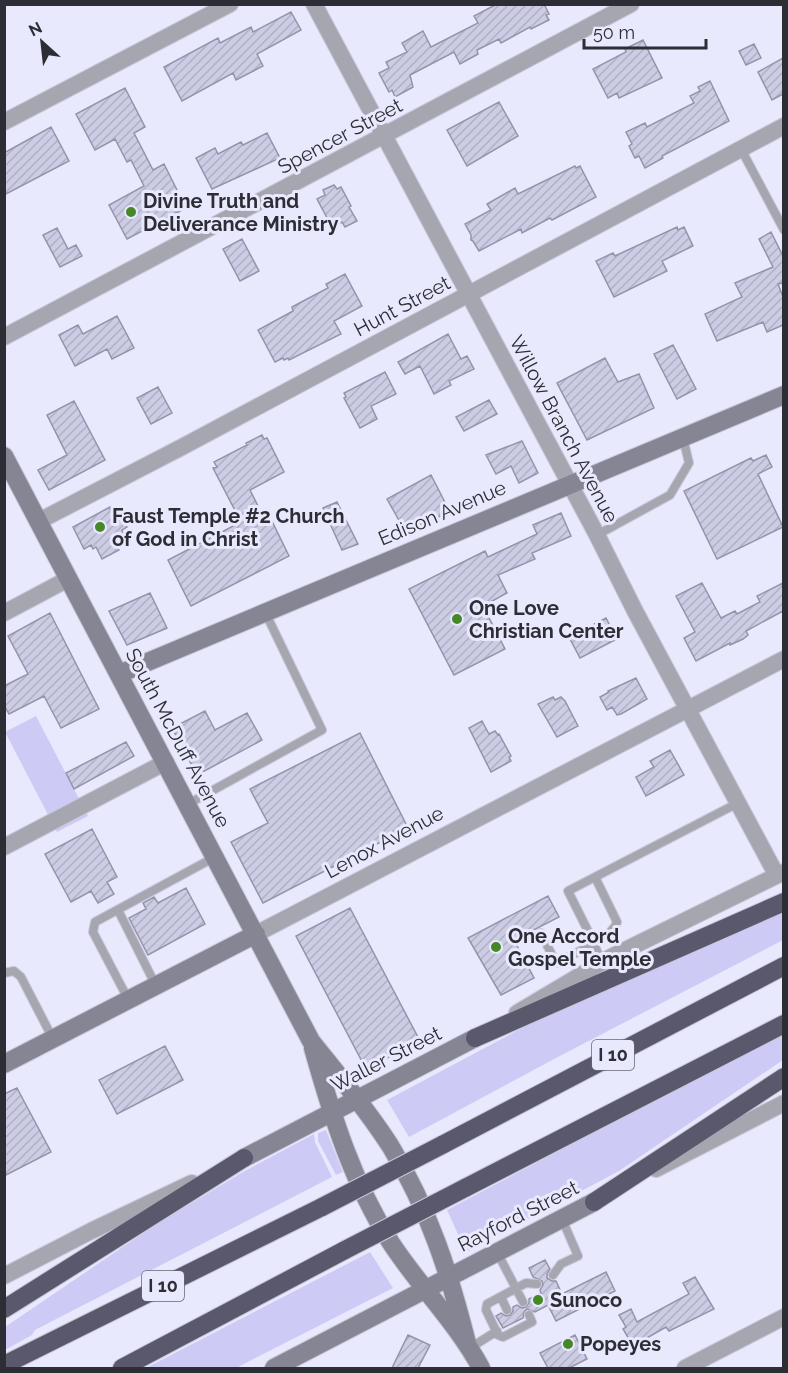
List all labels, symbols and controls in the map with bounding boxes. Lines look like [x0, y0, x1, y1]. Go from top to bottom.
north arrow [12, 12, 72, 72]
scale bar [584, 12, 706, 50]
text: N [26, 18, 45, 40]
text: 50 m [593, 22, 635, 43]
street label: Spencer Street [274, 93, 407, 179]
place label: Divine Truth and Deliverance Ministry [143, 189, 338, 236]
marker: Divine Truth and Deliverance Ministry [124, 205, 138, 219]
street label: Hunt Street [350, 271, 454, 341]
street label: Willow Branch Avenue [504, 331, 624, 527]
street label: Edison Avenue [374, 475, 510, 551]
place label: Faust Temple #2 Church of God in Christ [112, 504, 345, 551]
marker: Faust Temple #2 Church of God in Christ [93, 520, 107, 534]
place label: One Love Christian Center [469, 596, 624, 643]
marker: One Love Christian Center [450, 612, 464, 626]
street label: South McDuff Avenue [121, 644, 236, 832]
street label: Lenox Avenue [321, 801, 448, 883]
place label: One Accord Gospel Temple [508, 924, 651, 971]
marker: One Accord Gospel Temple [489, 940, 503, 954]
street label: Waller Street [327, 1021, 445, 1097]
road number: I 10 [592, 1040, 634, 1070]
street label: Rayford Street [454, 1175, 583, 1257]
road number: I 10 [142, 1271, 184, 1301]
place label: Sunoco [550, 1288, 622, 1312]
marker: Sunoco [531, 1293, 545, 1307]
place label: Popeyes [580, 1332, 661, 1356]
marker: Popeyes [561, 1337, 575, 1351]

